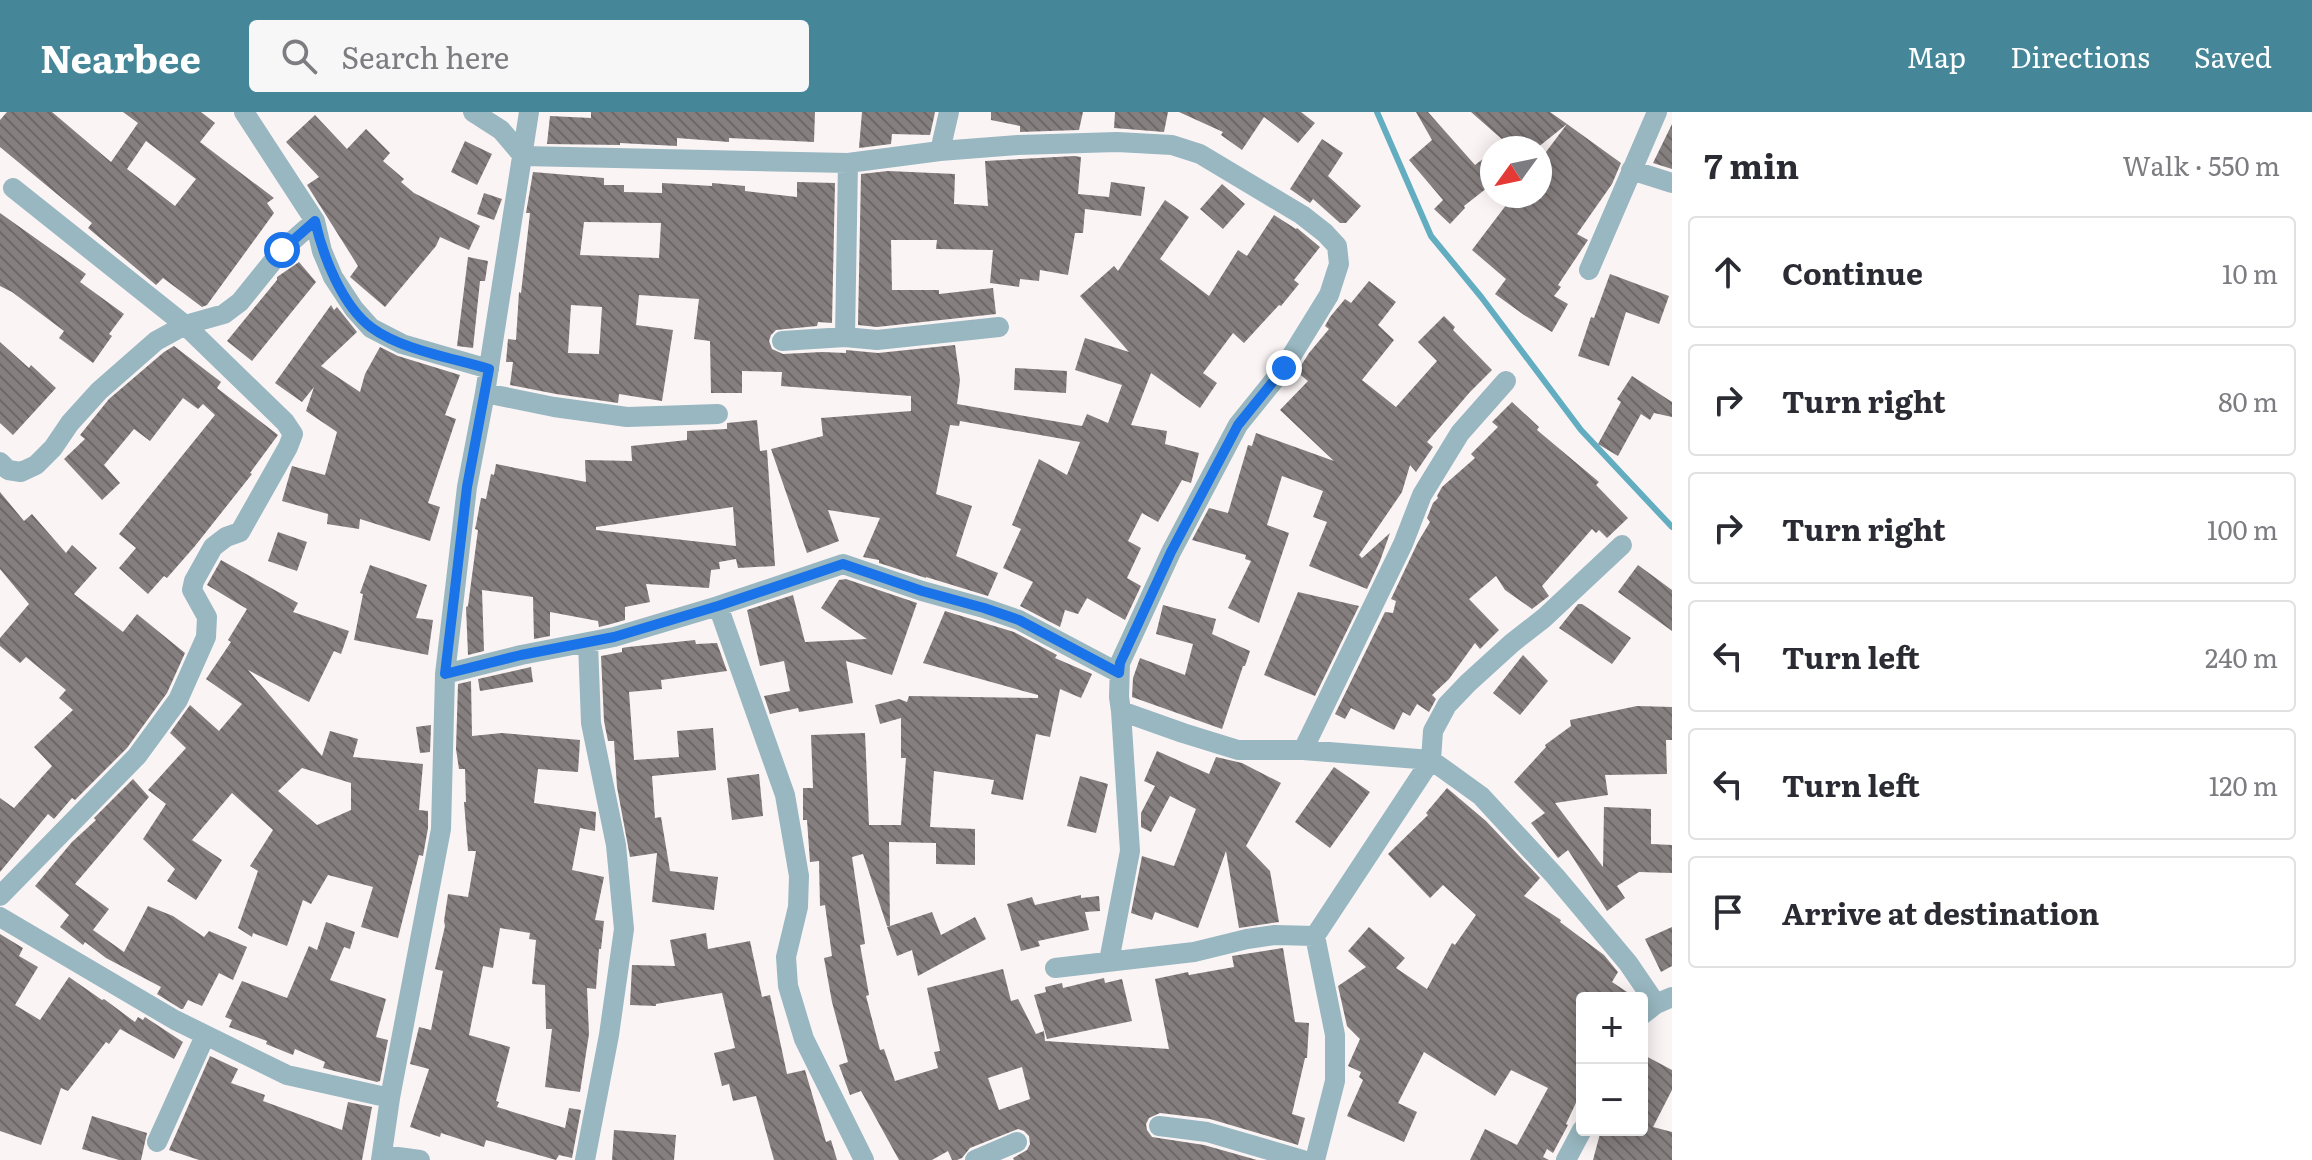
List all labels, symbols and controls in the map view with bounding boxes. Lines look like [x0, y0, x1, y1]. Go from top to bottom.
search box [249, 20, 809, 92]
text: Nearbee [40, 28, 201, 85]
icon: search [277, 34, 321, 78]
text: Search here [341, 34, 509, 78]
text: Map [1907, 35, 1966, 77]
text: Directions [2010, 35, 2150, 77]
text: Saved [2194, 35, 2272, 77]
north arrow [1480, 136, 1552, 208]
text: 7 min [1704, 139, 1799, 189]
text: Walk · 550 m [2123, 145, 2280, 184]
route start [264, 232, 300, 268]
icon: ahead [1706, 250, 1750, 294]
text: Continue [1782, 250, 1923, 294]
text: 10 m [2222, 253, 2278, 292]
route end [1266, 350, 1302, 386]
icon: right [1706, 378, 1750, 422]
text: Turn right [1782, 378, 1946, 422]
text: 80 m [2218, 381, 2278, 420]
icon: right [1706, 506, 1750, 550]
text: Turn right [1782, 506, 1946, 550]
text: 100 m [2207, 509, 2278, 548]
icon: left [1706, 634, 1750, 678]
text: Turn left [1782, 634, 1920, 678]
text: 240 m [2205, 637, 2278, 676]
icon: left [1706, 762, 1750, 806]
text: Turn left [1782, 762, 1920, 806]
text: 120 m [2209, 765, 2278, 804]
icon: arrive [1706, 890, 1750, 934]
text: Arrive at destination [1782, 890, 2099, 934]
map controls [1576, 992, 1648, 1136]
button: + [1576, 992, 1648, 1064]
button: − [1576, 1064, 1648, 1136]

